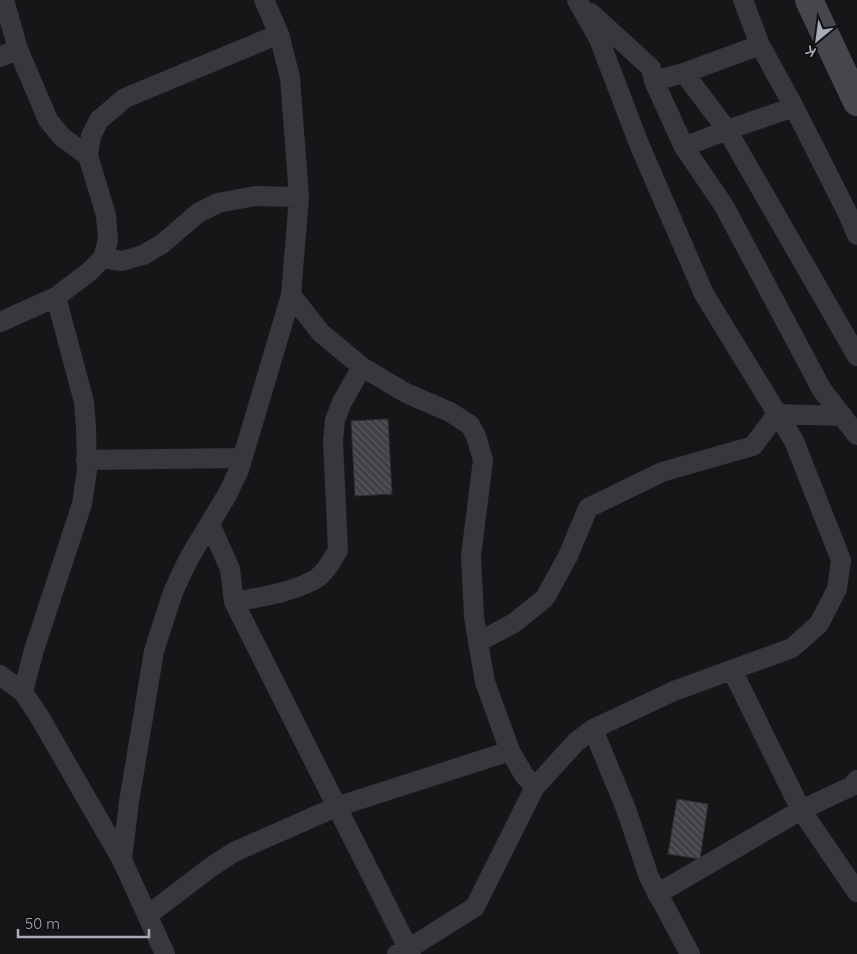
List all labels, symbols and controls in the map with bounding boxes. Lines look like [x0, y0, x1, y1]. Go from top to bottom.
north arrow [792, 15, 842, 65]
text: K [802, 41, 819, 61]
scale bar [18, 906, 149, 938]
text: 50 m [25, 914, 60, 933]

